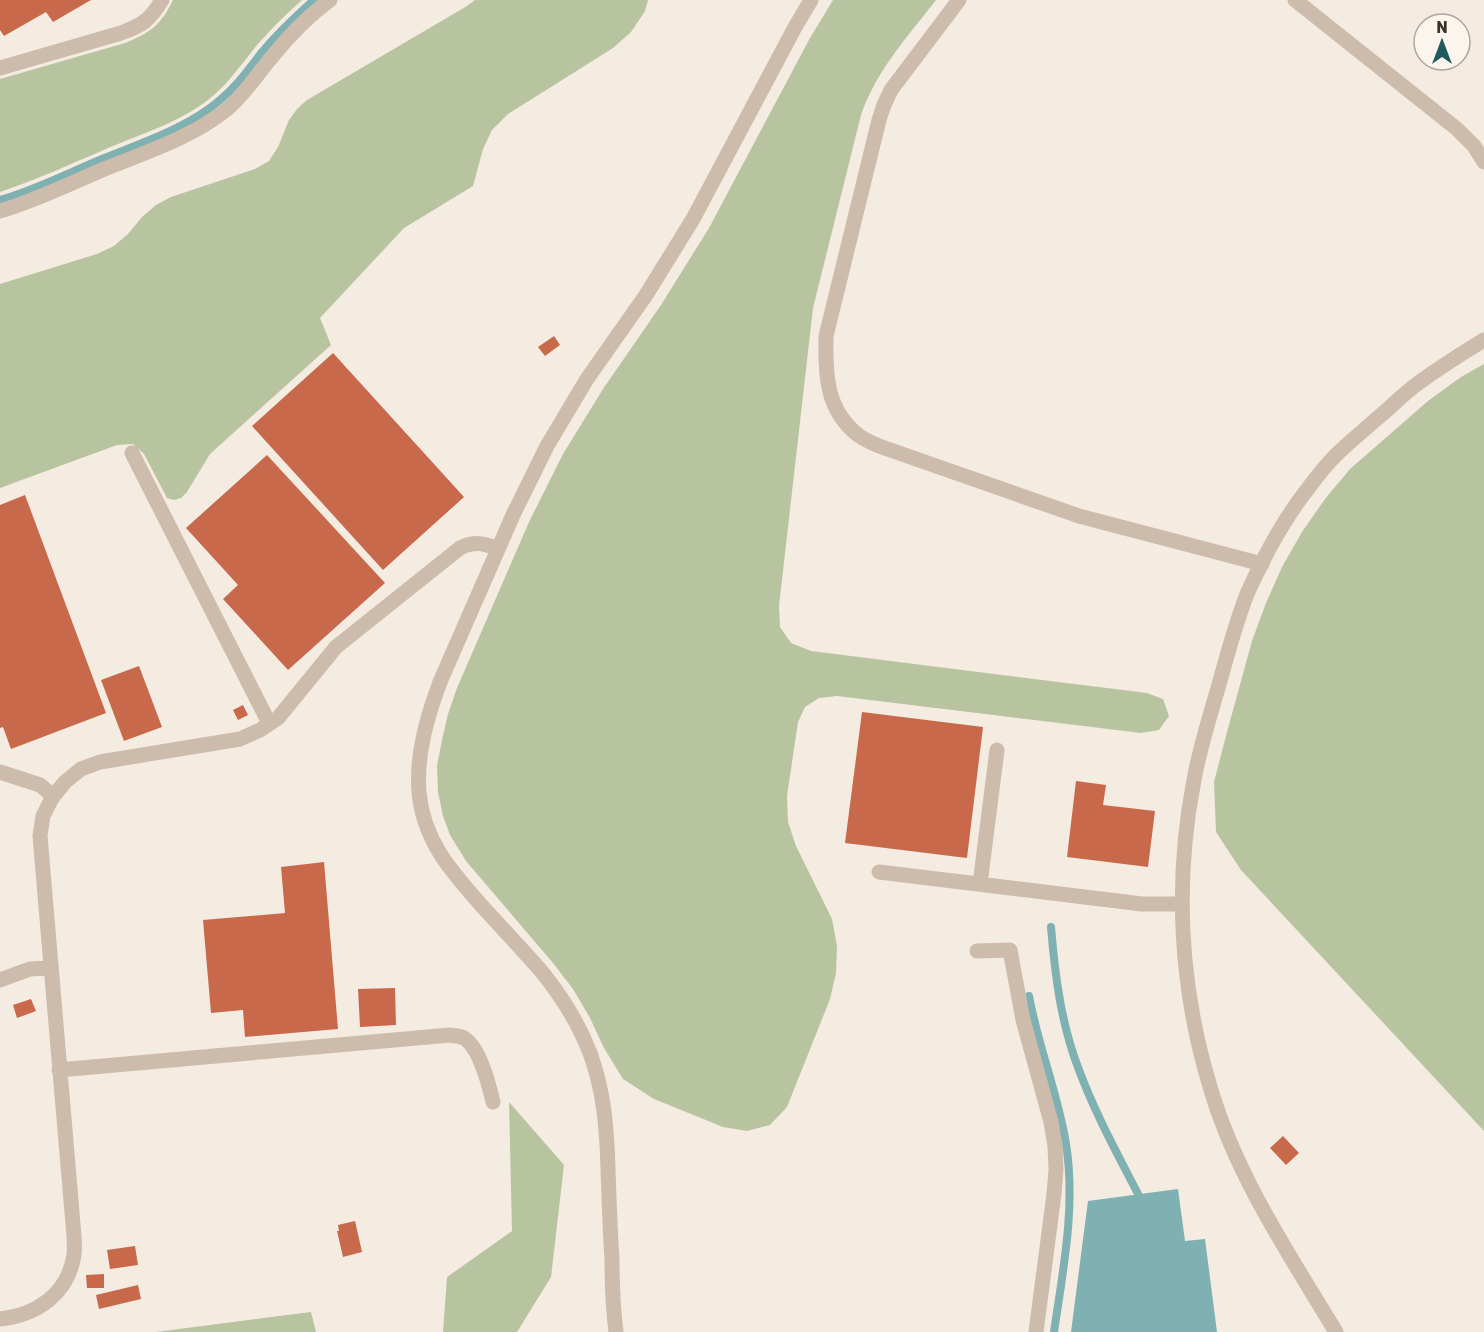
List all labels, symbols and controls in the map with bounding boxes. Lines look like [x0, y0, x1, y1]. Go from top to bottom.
north arrow [1412, 12, 1472, 72]
text: N [1436, 18, 1448, 37]

